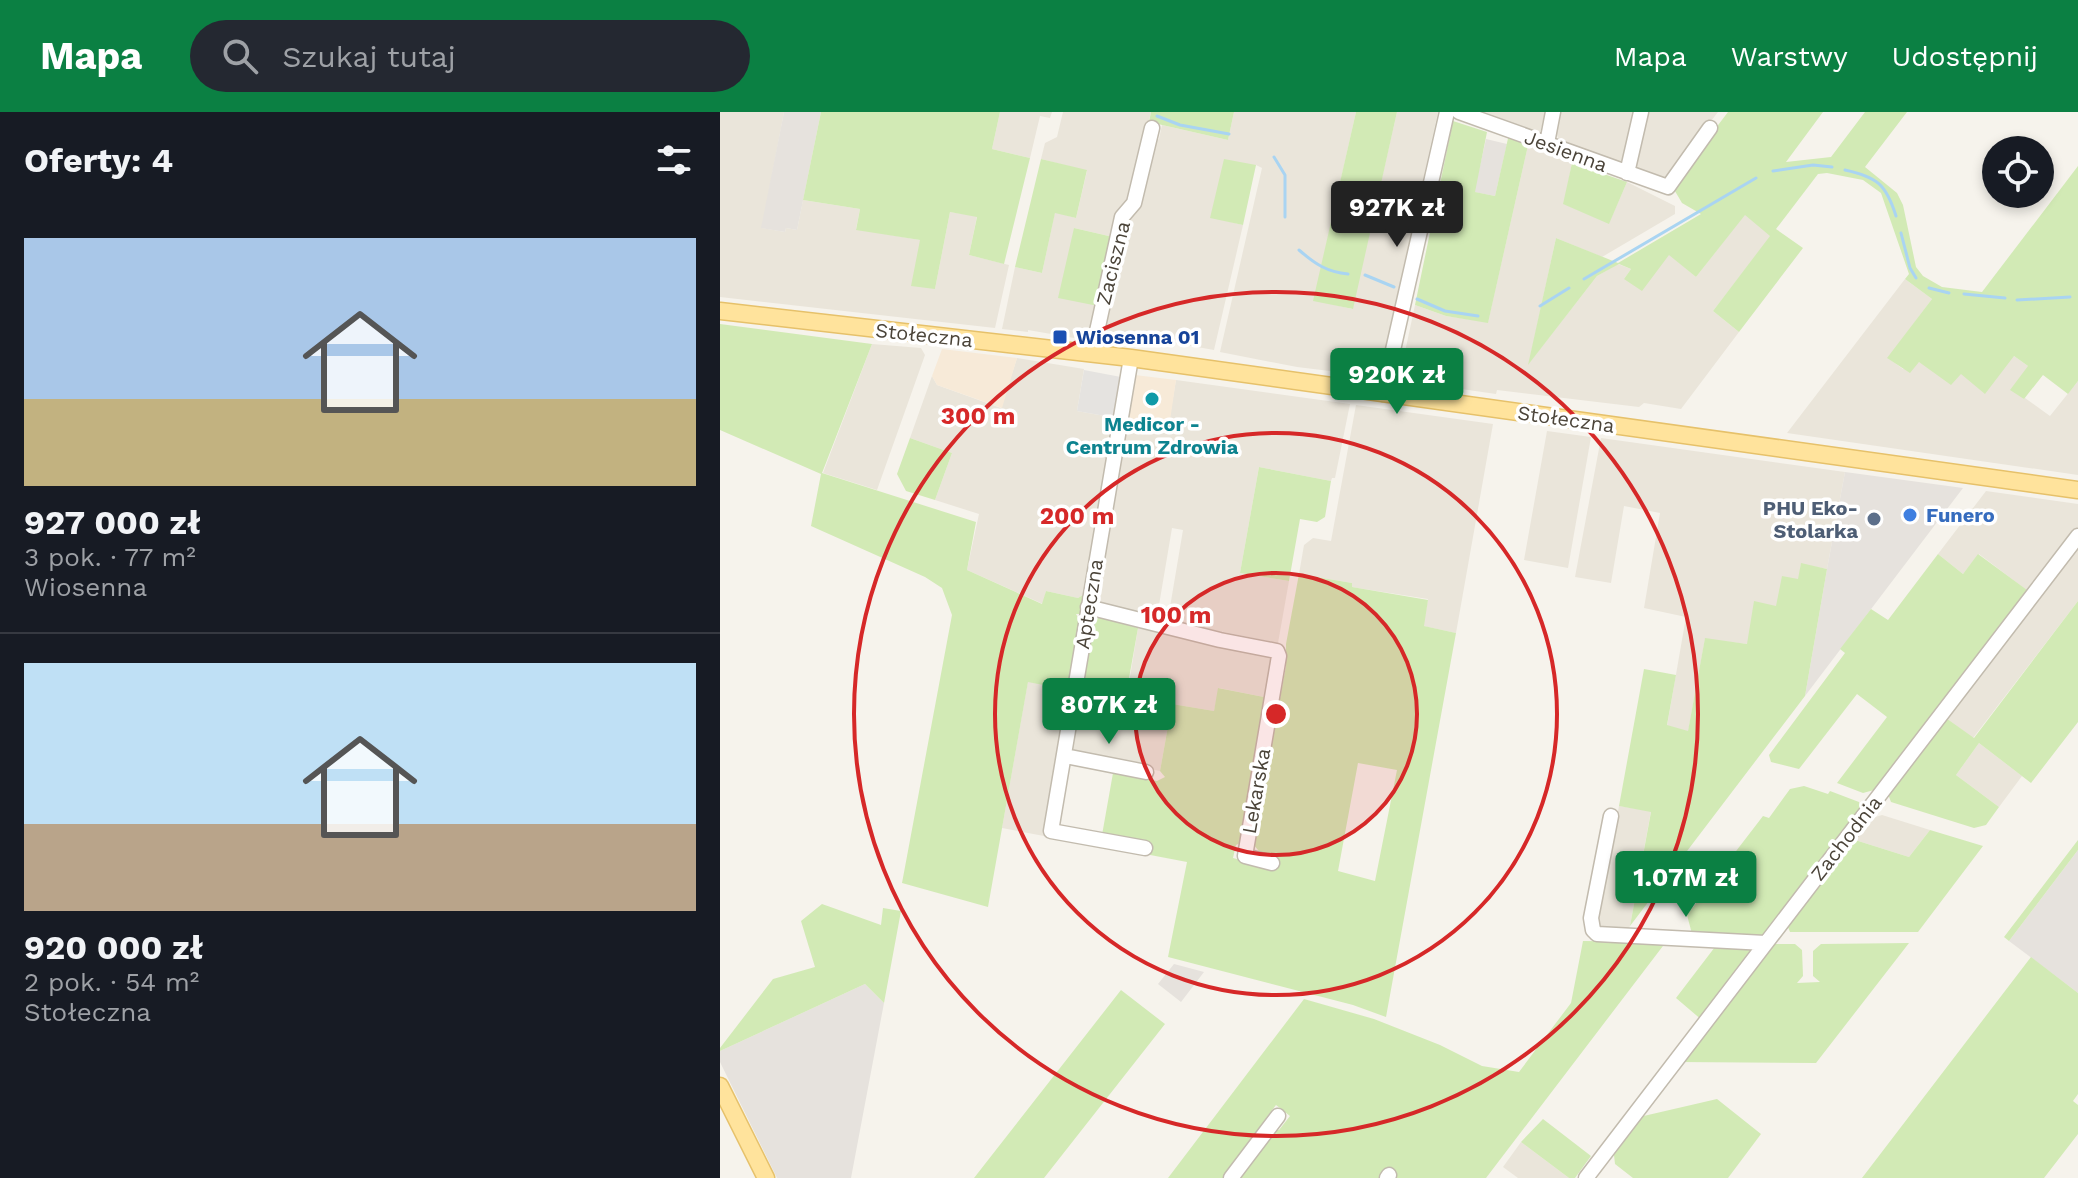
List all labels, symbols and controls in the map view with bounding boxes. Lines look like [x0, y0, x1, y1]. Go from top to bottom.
search box [190, 20, 750, 92]
text: Mapa [40, 34, 142, 78]
icon: search [218, 34, 262, 78]
text: Szukaj tutaj [282, 39, 456, 74]
text: Mapa [1614, 40, 1687, 73]
text: Warstwy [1731, 40, 1848, 73]
text: Udostępnij [1892, 40, 2038, 73]
street label: Jesienna [1521, 125, 1611, 177]
map controls [1982, 136, 2054, 208]
button: locate [1982, 136, 2054, 208]
icon: filters [652, 138, 696, 182]
text: Oferty: 4 [24, 140, 173, 180]
pin: 927K zł [1323, 181, 1471, 249]
text: 927K zł [1349, 192, 1445, 222]
street label: Zaciszna [1091, 219, 1135, 307]
icon: home [288, 290, 432, 434]
street label: Stołeczna [874, 318, 974, 352]
place label: Wiosenna 01 [1076, 325, 1199, 349]
marker: Wiosenna 01 [1051, 328, 1069, 346]
pin: 920K zł [1323, 348, 1471, 416]
text: 920K zł [1348, 359, 1446, 389]
marker: Medicor - Centrum Zdrowia [1143, 390, 1161, 408]
street label: Stołeczna [1516, 400, 1616, 438]
text: 300 m [941, 402, 1015, 430]
place label: Medicor - Centrum Zdrowia [1066, 412, 1239, 459]
place label: PHU Eko- Stolarka [1763, 496, 1858, 543]
text: 927 000 zł [24, 502, 201, 542]
text: 200 m [1040, 502, 1114, 530]
place label: Funero [1926, 503, 1995, 527]
marker: Funero [1901, 506, 1919, 524]
marker: PHU Eko- Stolarka [1865, 510, 1883, 528]
text: 3 pok. · 77 m² [24, 542, 196, 572]
street label: Apteczna [1070, 557, 1108, 651]
text: Wiosenna [24, 572, 147, 602]
text: 100 m [1141, 601, 1211, 629]
pin: 807K zł [1035, 678, 1183, 746]
text: 807K zł [1060, 689, 1158, 719]
centre of rings [1262, 700, 1290, 728]
icon: home [288, 715, 432, 859]
street label: Lekarska [1237, 746, 1275, 836]
street label: Zachodnia [1805, 791, 1887, 885]
pin: 1.07M zł [1603, 851, 1769, 919]
text: 1.07M zł [1633, 862, 1739, 892]
text: 920 000 zł [24, 927, 203, 967]
text: 2 pok. · 54 m² [24, 967, 199, 997]
text: Stołeczna [24, 997, 151, 1027]

